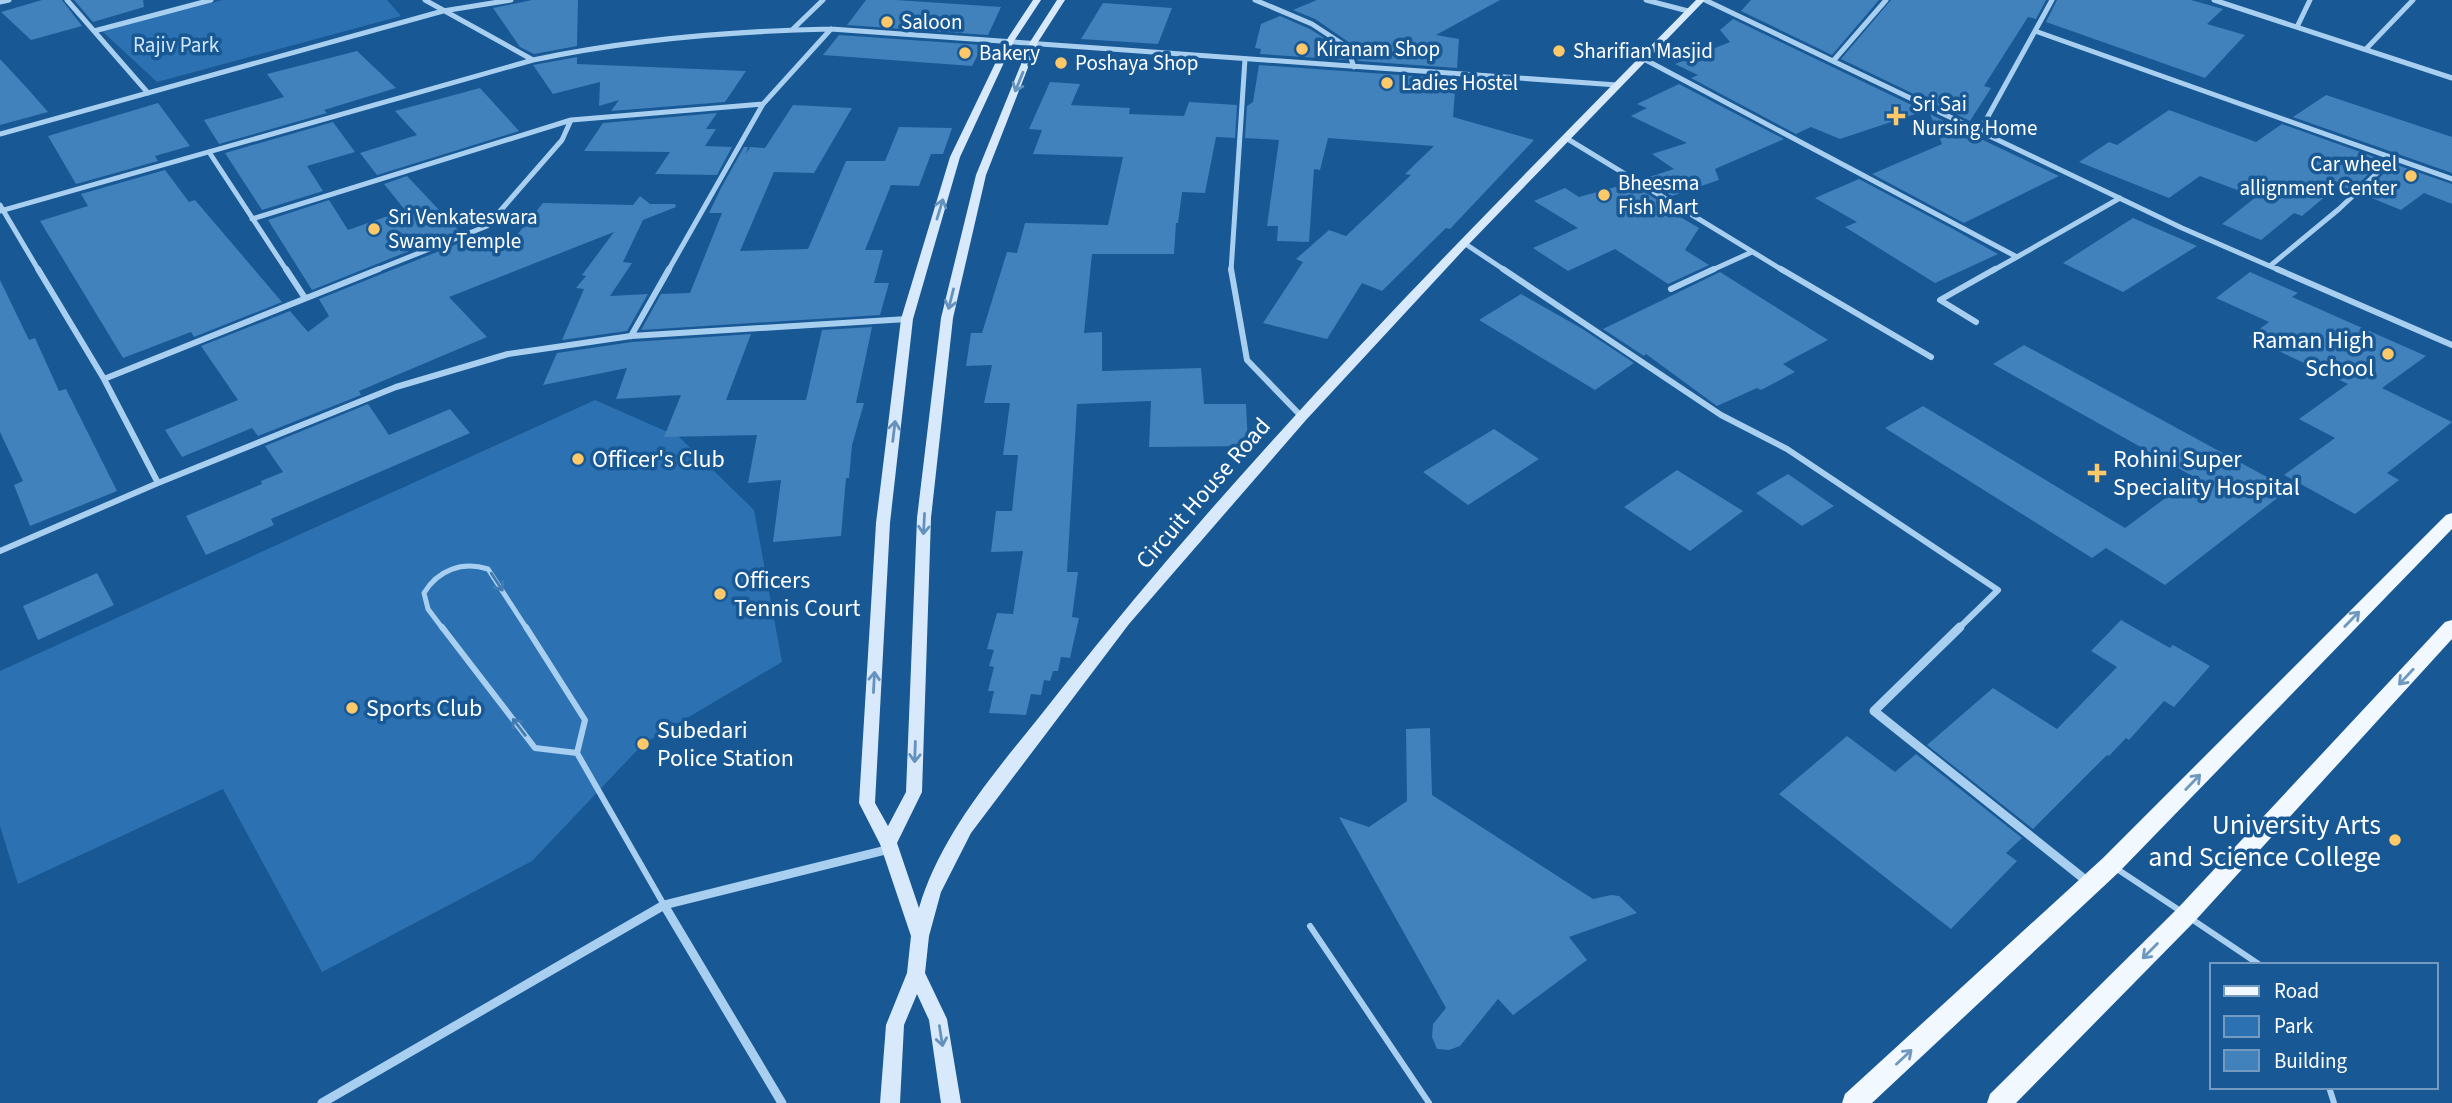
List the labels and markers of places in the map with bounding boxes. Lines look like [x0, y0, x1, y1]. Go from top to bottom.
place label: Saloon [901, 7, 962, 37]
marker: Saloon [879, 14, 895, 30]
place label: Kiranam Shop [1316, 34, 1440, 64]
place label: Sharifian Masjid [1573, 36, 1713, 66]
place label: Bakery [979, 38, 1040, 68]
marker: Kiranam Shop [1294, 41, 1310, 57]
marker: Sharifian Masjid [1551, 43, 1567, 59]
marker: Bakery [957, 45, 973, 61]
place label: Poshaya Shop [1075, 48, 1198, 78]
marker: Poshaya Shop [1053, 55, 1069, 71]
place label: Ladies Hostel [1401, 68, 1518, 98]
marker: Ladies Hostel [1379, 75, 1395, 91]
place label: Sri Sai Nursing Home [1912, 89, 2037, 143]
marker: Sri Sai Nursing Home [1886, 106, 1906, 126]
place label: Car wheel allignment Center [2239, 149, 2398, 203]
place label: Bheesma Fish Mart [1618, 168, 1699, 222]
marker: Car wheel allignment Center [2403, 168, 2419, 184]
marker: Bheesma Fish Mart [1596, 187, 1612, 203]
place label: Sri Venkateswara Swamy Temple [388, 202, 538, 256]
marker: Sri Venkateswara Swamy Temple [366, 221, 382, 237]
place label: Raman High School [2252, 323, 2374, 386]
marker: Raman High School [2380, 346, 2396, 362]
place label: Officer's Club [592, 442, 725, 477]
place label: Rohini Super Speciality Hospital [2113, 442, 2300, 505]
marker: Officer's Club [570, 451, 586, 467]
marker: Rohini Super Speciality Hospital [2087, 463, 2107, 483]
place label: Officers Tennis Court [734, 563, 860, 626]
marker: Officers Tennis Court [712, 586, 728, 602]
place label: Sports Club [366, 691, 482, 726]
marker: Sports Club [344, 700, 360, 716]
place label: Subedari Police Station [657, 713, 794, 776]
marker: Subedari Police Station [635, 736, 651, 752]
place label: University Arts and Science College [2148, 805, 2381, 877]
marker: University Arts and Science College [2387, 832, 2403, 848]

